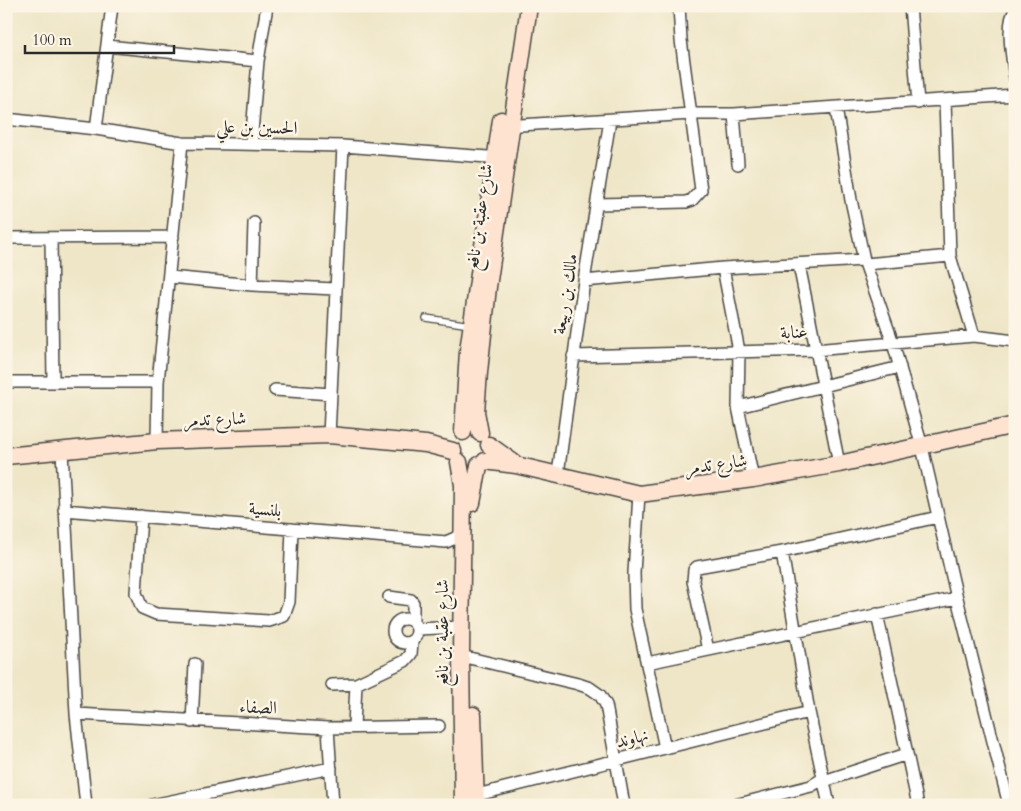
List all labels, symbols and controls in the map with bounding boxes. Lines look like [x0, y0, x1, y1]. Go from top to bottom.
scale bar [25, 22, 174, 54]
text: 100 m [32, 30, 72, 50]
street label: الحسين بن علي [216, 114, 298, 145]
street label: شارع عقبة بن نافع [460, 162, 502, 272]
street label: مالك بن ربيعة [547, 252, 584, 336]
street label: عنابة [780, 320, 808, 345]
street label: شارع تدمر [183, 406, 247, 435]
street label: شارع تدمر [683, 448, 749, 483]
street label: بلنسية [248, 496, 282, 523]
street label: شارع عقبة بن نافع [430, 579, 458, 687]
street label: الصفاء [239, 694, 277, 721]
street label: نهاوند [613, 722, 651, 755]

